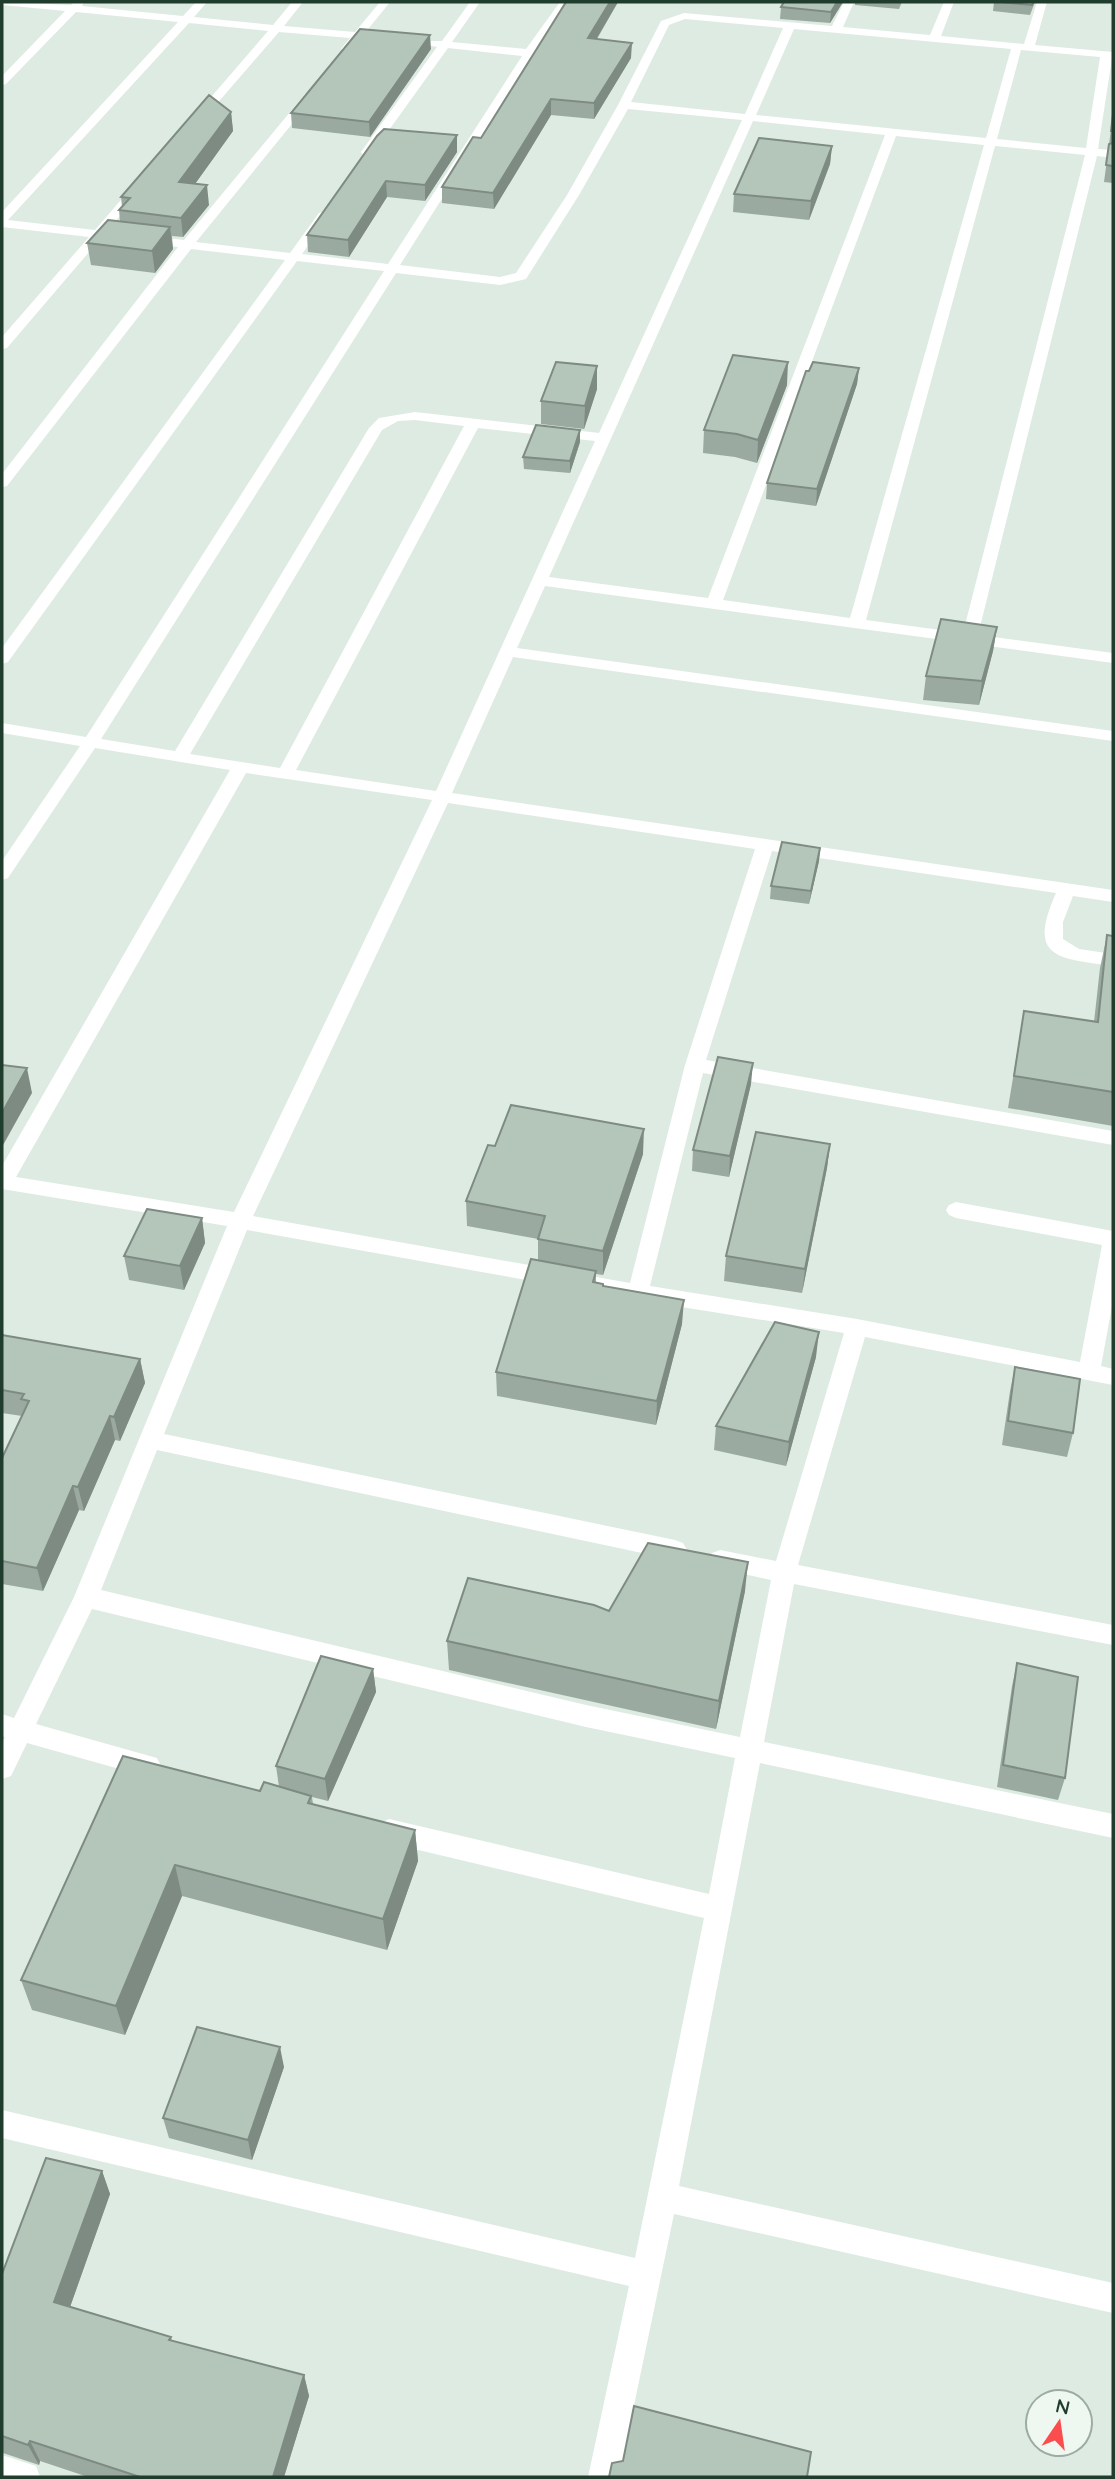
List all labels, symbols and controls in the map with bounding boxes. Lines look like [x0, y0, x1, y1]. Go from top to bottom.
north arrow [1024, 2388, 1094, 2458]
text: N [1053, 2393, 1072, 2420]

